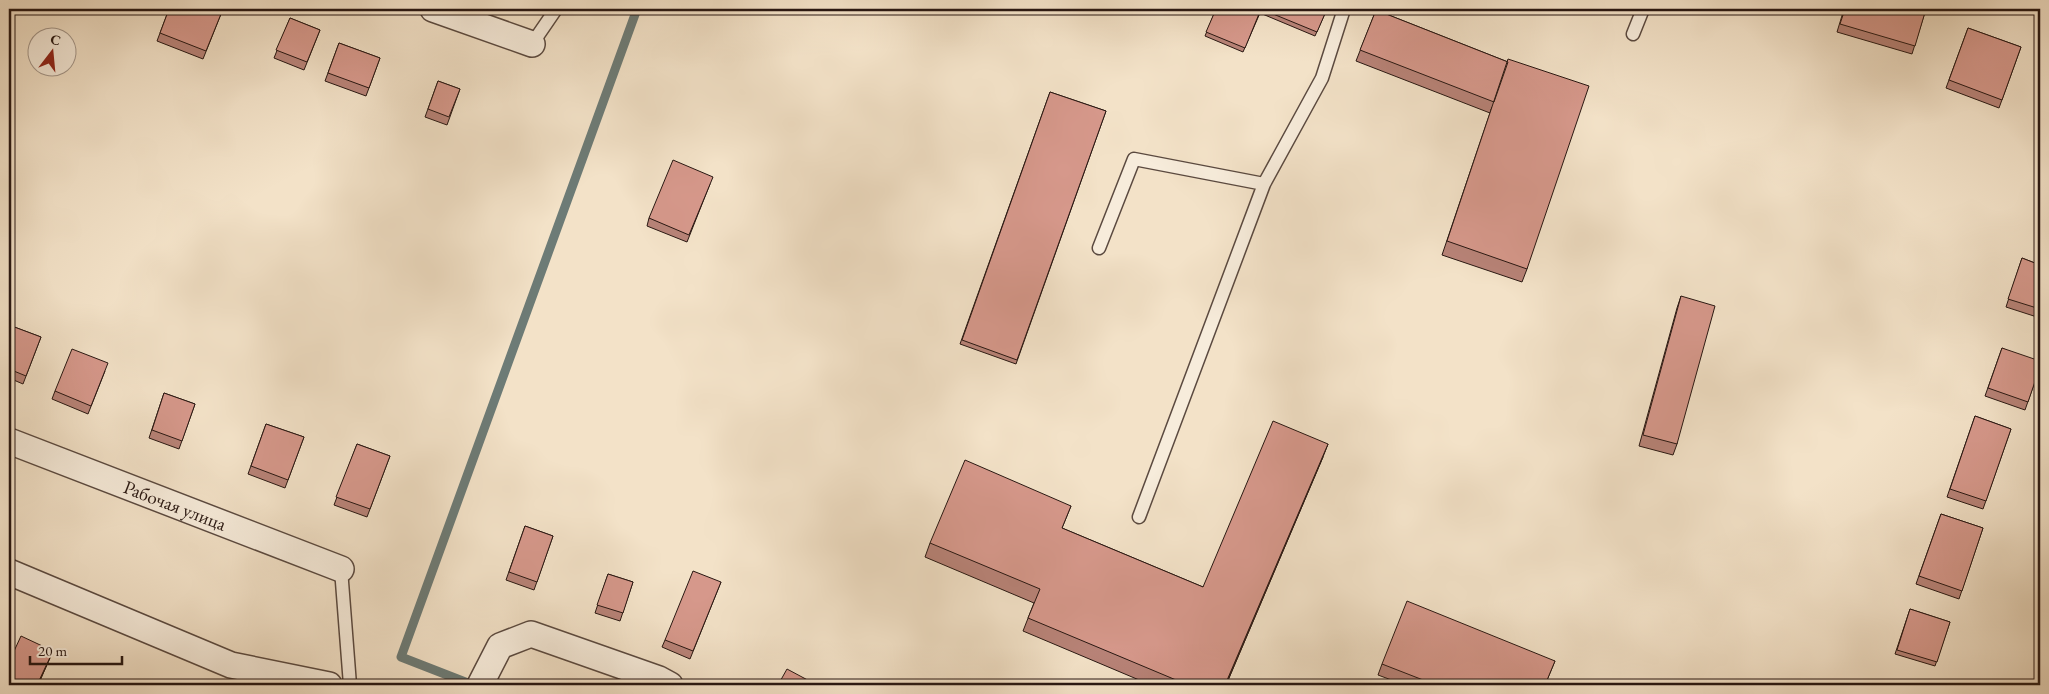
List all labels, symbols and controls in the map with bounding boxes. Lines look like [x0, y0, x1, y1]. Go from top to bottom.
north arrow [28, 28, 78, 78]
text: С [48, 29, 63, 50]
street label: Рабочая улица [120, 474, 230, 537]
scale bar [30, 634, 122, 666]
text: 20 m [38, 641, 67, 660]

